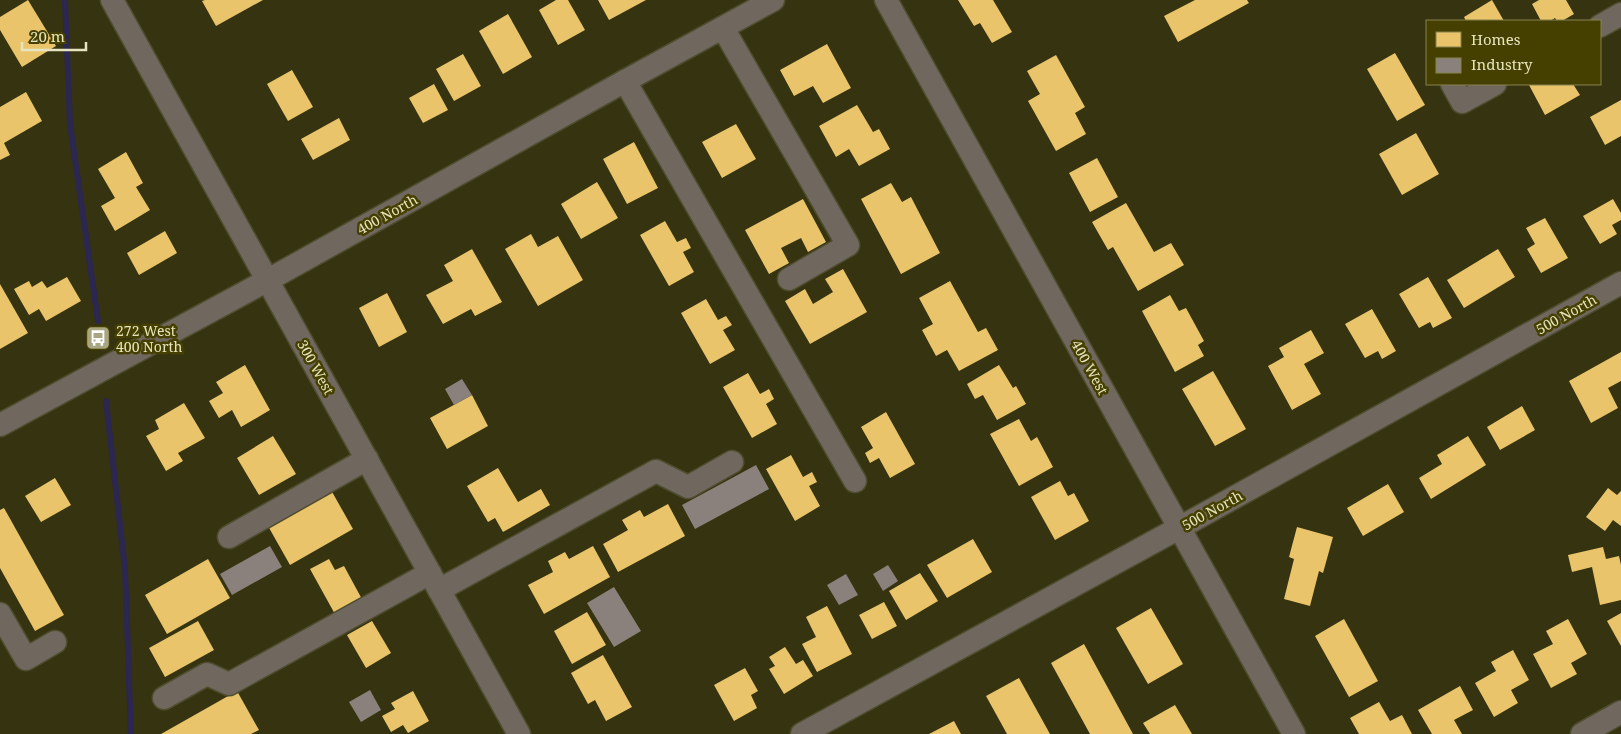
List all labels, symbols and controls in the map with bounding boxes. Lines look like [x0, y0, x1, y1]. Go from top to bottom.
scale bar [22, 20, 86, 52]
legend [1426, 20, 1601, 85]
text: 20 m [30, 26, 65, 46]
text: Homes [1471, 29, 1521, 49]
text: Industry [1471, 54, 1533, 74]
street label: 400 North [353, 190, 421, 238]
street label: 500 North [1532, 290, 1600, 338]
place label: 272 West 400 North [116, 321, 182, 356]
bus stop icon: 272 West 400 North [85, 325, 111, 351]
street label: 300 West [293, 336, 339, 398]
street label: 400 West [1067, 336, 1113, 398]
street label: 500 North [1178, 486, 1246, 534]

